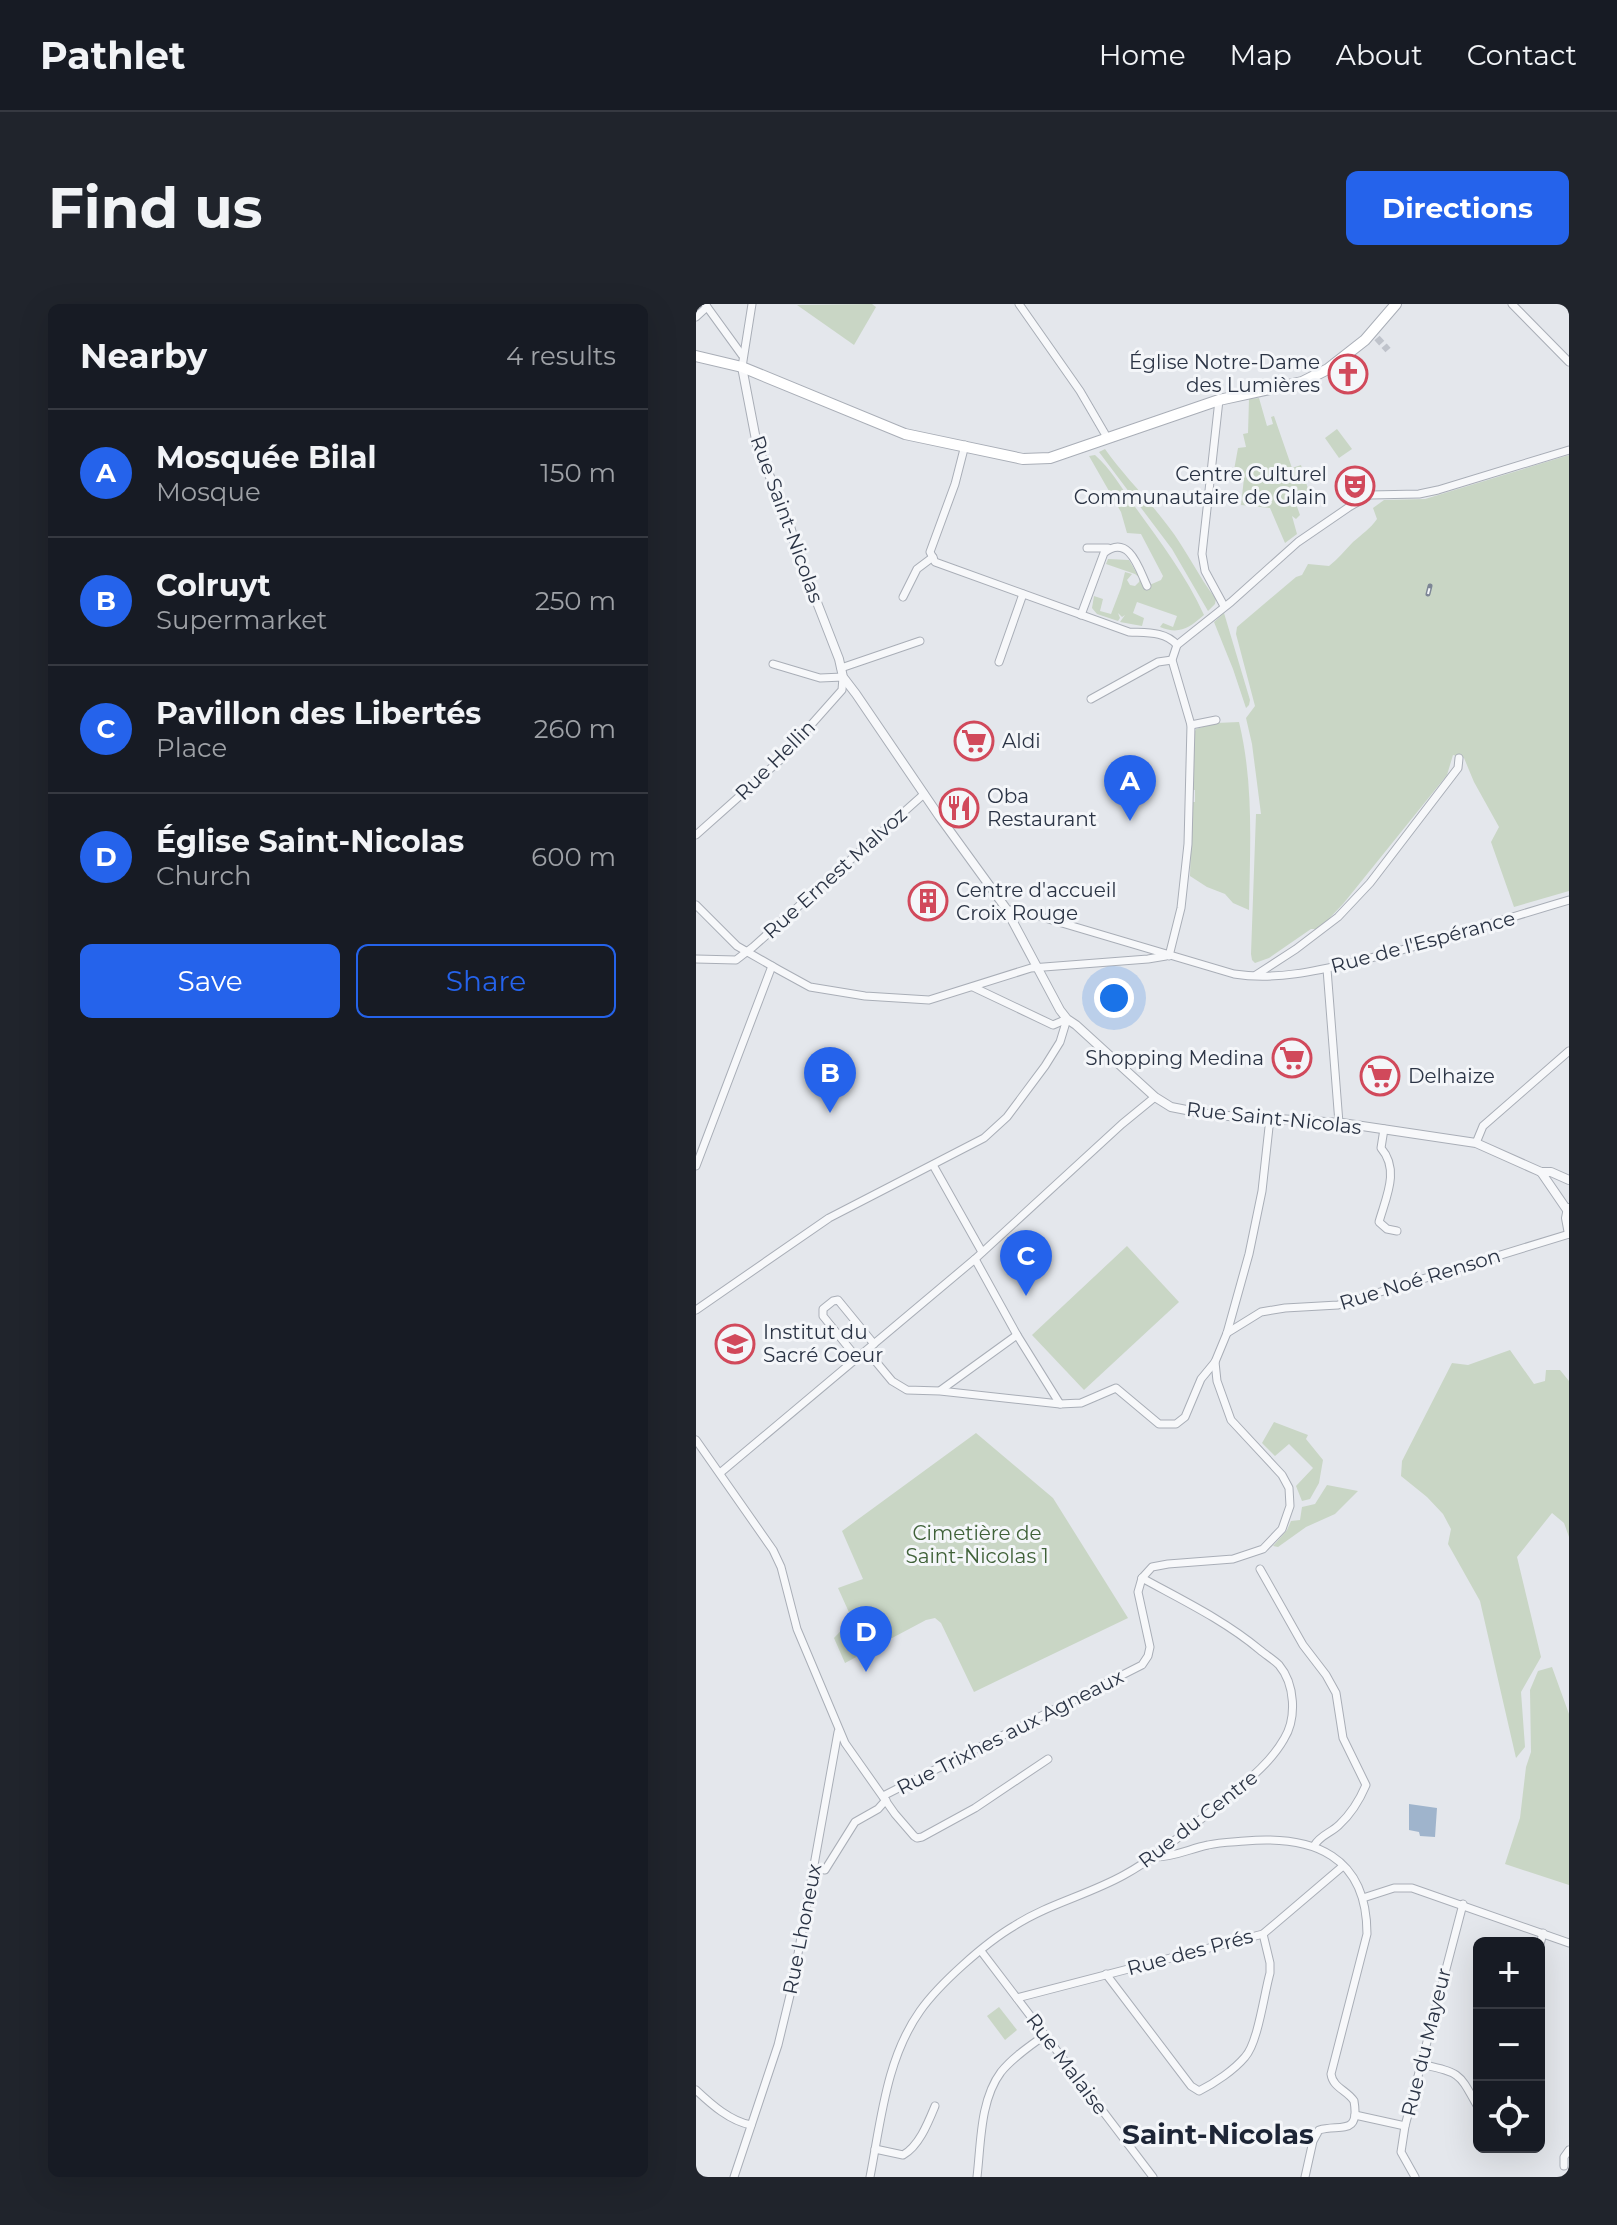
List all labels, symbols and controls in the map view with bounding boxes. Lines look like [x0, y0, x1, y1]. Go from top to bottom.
text: Pathlet [40, 32, 185, 79]
text: Home [1099, 38, 1186, 72]
text: Map [1230, 38, 1292, 72]
text: About [1336, 38, 1423, 72]
text: Contact [1467, 38, 1577, 72]
button: Directions [1346, 171, 1569, 245]
text: Find us [48, 174, 262, 242]
text: Nearby [80, 335, 207, 377]
text: 4 results [506, 340, 616, 372]
place label: Église Notre-Dame des Lumières [1129, 350, 1320, 397]
church icon: Église Notre-Dame des Lumières [1327, 353, 1369, 395]
street label: Rue Saint-Nicolas [746, 432, 828, 606]
text: Mosquée Bilal [156, 439, 376, 476]
text: A [96, 457, 116, 489]
text: 150 m [540, 457, 616, 489]
place label: Centre Culturel Communautaire de Glain [1074, 462, 1327, 509]
theatre icon: Centre Culturel Communautaire de Glain [1334, 465, 1376, 507]
text: Mosque [156, 476, 261, 508]
text: Colruyt [156, 567, 271, 604]
text: B [96, 585, 116, 617]
text: 250 m [535, 585, 616, 617]
text: Supermarket [156, 604, 327, 636]
text: Pavillon des Libertés [156, 695, 481, 732]
text: C [97, 713, 115, 745]
text: 260 m [534, 713, 616, 745]
street label: Rue Hellin [730, 715, 820, 805]
supermarket icon: Aldi [953, 720, 995, 762]
place label: Aldi [1002, 729, 1041, 753]
text: Place [156, 732, 227, 764]
pin: A [1104, 755, 1156, 821]
place label: Oba Restaurant [987, 784, 1097, 831]
restaurant icon: Oba Restaurant [938, 787, 980, 829]
street label: Rue Ernest Malvoz [758, 802, 912, 944]
text: Église Saint-Nicolas [156, 823, 464, 860]
text: D [95, 841, 117, 873]
text: 600 m [531, 841, 616, 873]
text: Church [156, 860, 252, 892]
place label: Centre d'accueil Croix Rouge [956, 878, 1117, 925]
building icon: Centre d'accueil Croix Rouge [907, 880, 949, 922]
street label: Rue de l'Espérance [1328, 906, 1518, 978]
button: Save [80, 944, 340, 1018]
button: Share [356, 944, 616, 1018]
your location [1094, 978, 1134, 1018]
supermarket icon: Shopping Medina [1271, 1037, 1313, 1079]
place label: Shopping Medina [1085, 1046, 1264, 1070]
pin: B [804, 1047, 856, 1113]
supermarket icon: Delhaize [1359, 1055, 1401, 1097]
place label: Delhaize [1408, 1064, 1495, 1088]
street label: Rue Saint-Nicolas [1185, 1097, 1363, 1139]
pin: C [1000, 1230, 1052, 1296]
street label: Rue Noé Renson [1337, 1243, 1503, 1315]
place label: Institut du Sacré Coeur [763, 1320, 883, 1367]
school or university icon: Institut du Sacré Coeur [714, 1323, 756, 1365]
park label: Cimetière de Saint-Nicolas 1 [905, 1521, 1049, 1568]
pin: D [840, 1606, 892, 1672]
street label: Rue Trixhes aux Agneaux [893, 1664, 1128, 1800]
street label: Rue du Centre [1134, 1765, 1262, 1873]
street label: Rue Lhoneux [778, 1861, 827, 1996]
street label: Rue des Prés [1124, 1924, 1256, 1980]
map controls [1473, 1937, 1545, 2153]
button: + [1473, 1937, 1545, 2009]
street label: Rue du Mayeur [1396, 1965, 1456, 2119]
street label: Rue Malaise [1021, 2009, 1113, 2119]
button: − [1473, 2009, 1545, 2081]
button: locate [1473, 2081, 1545, 2153]
district label: Saint-Nicolas [1122, 2117, 1314, 2151]

